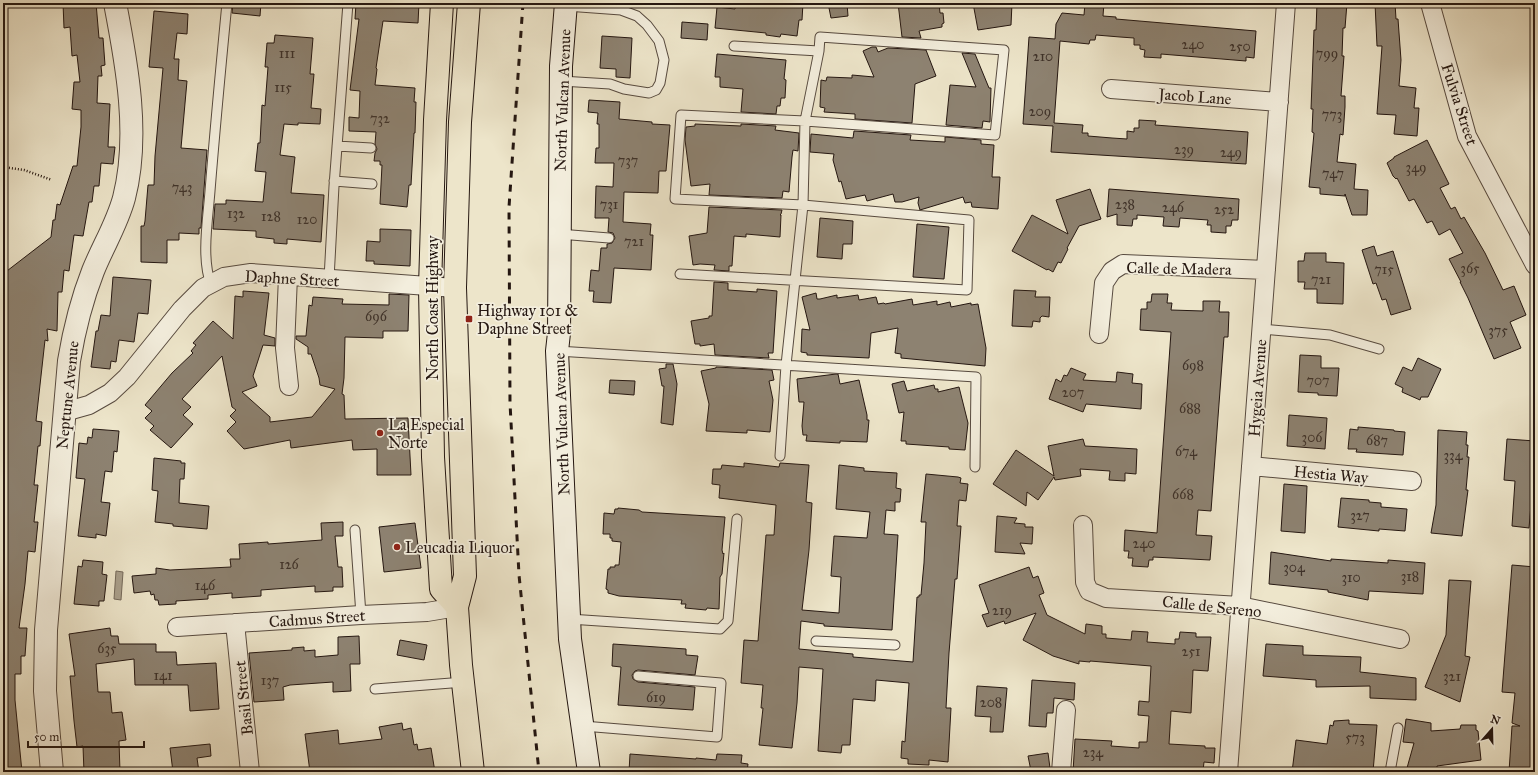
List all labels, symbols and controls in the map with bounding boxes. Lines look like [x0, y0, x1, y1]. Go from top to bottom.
street label: North Vulcan Avenue [551, 28, 574, 172]
house number: 240 [1182, 36, 1204, 53]
house number: 250 [1229, 38, 1251, 55]
house number: 111 [279, 45, 296, 62]
house number: 799 [1316, 45, 1338, 62]
house number: 210 [1033, 48, 1053, 65]
street label: Fulvia Street [1437, 61, 1482, 148]
house number: 115 [274, 79, 292, 96]
street label: Jacob Lane [1156, 84, 1232, 110]
house number: 209 [1029, 103, 1051, 120]
house number: 773 [1322, 106, 1342, 123]
house number: 732 [370, 110, 390, 127]
house number: 239 [1174, 141, 1194, 158]
house number: 249 [1220, 144, 1242, 161]
house number: 737 [618, 152, 638, 169]
house number: 349 [1406, 159, 1426, 176]
house number: 747 [1322, 165, 1344, 182]
house number: 743 [172, 179, 192, 196]
house number: 731 [600, 196, 619, 213]
house number: 238 [1115, 196, 1135, 213]
house number: 246 [1162, 199, 1185, 216]
house number: 252 [1214, 201, 1234, 218]
house number: 132 [227, 205, 245, 222]
house number: 128 [261, 208, 281, 225]
house number: 120 [297, 211, 317, 228]
house number: 721 [624, 233, 644, 250]
street label: North Coast Highway [423, 235, 443, 381]
street label: Calle de Madera [1126, 258, 1232, 279]
house number: 365 [1460, 260, 1480, 277]
house number: 715 [1374, 261, 1394, 278]
street label: Daphne Street [244, 267, 340, 290]
house number: 721 [1311, 271, 1331, 288]
place label: Highway 101 & Daphne Street [477, 301, 579, 338]
house number: 696 [365, 308, 388, 325]
marker: Highway 101 & Daphne Street [464, 314, 474, 324]
house number: 375 [1488, 322, 1508, 339]
street label: Hygeia Avenue [1245, 338, 1271, 438]
street label: Neptune Avenue [52, 340, 83, 450]
street label: North Vulcan Avenue [550, 352, 573, 496]
house number: 698 [1182, 357, 1204, 374]
house number: 707 [1306, 372, 1330, 389]
house number: 207 [1062, 384, 1084, 401]
house number: 688 [1179, 400, 1201, 417]
place label: La Especial Norte [388, 415, 465, 452]
marker: La Especial Norte [375, 428, 385, 438]
house number: 306 [1302, 429, 1323, 446]
house number: 687 [1366, 432, 1388, 449]
house number: 674 [1175, 443, 1198, 460]
house number: 334 [1444, 447, 1464, 464]
street label: Hestia Way [1293, 462, 1370, 487]
house number: 668 [1172, 486, 1194, 503]
house number: 327 [1350, 507, 1370, 524]
house number: 240 [1133, 535, 1155, 552]
place label: Leucadia Liquor [405, 538, 515, 558]
marker: Leucadia Liquor [392, 542, 402, 552]
house number: 126 [279, 556, 300, 573]
house number: 304 [1283, 559, 1306, 576]
house number: 318 [1401, 568, 1419, 585]
house number: 310 [1341, 569, 1361, 586]
house number: 146 [195, 577, 216, 594]
street label: Calle de Sereno [1161, 592, 1263, 621]
house number: 219 [992, 602, 1012, 619]
street label: Cadmus Street [268, 606, 366, 631]
house number: 635 [97, 640, 117, 657]
house number: 251 [1182, 643, 1201, 660]
street label: Basil Street [230, 659, 257, 736]
house number: 141 [154, 667, 173, 684]
house number: 321 [1443, 668, 1461, 685]
house number: 137 [261, 672, 279, 689]
house number: 619 [646, 689, 666, 706]
house number: 208 [980, 694, 1002, 711]
north arrow [1472, 709, 1512, 749]
text: N [1489, 712, 1502, 728]
scale bar [28, 723, 144, 749]
house number: 573 [1345, 729, 1365, 746]
text: 50 m [34, 730, 59, 744]
house number: 234 [1083, 744, 1104, 761]

